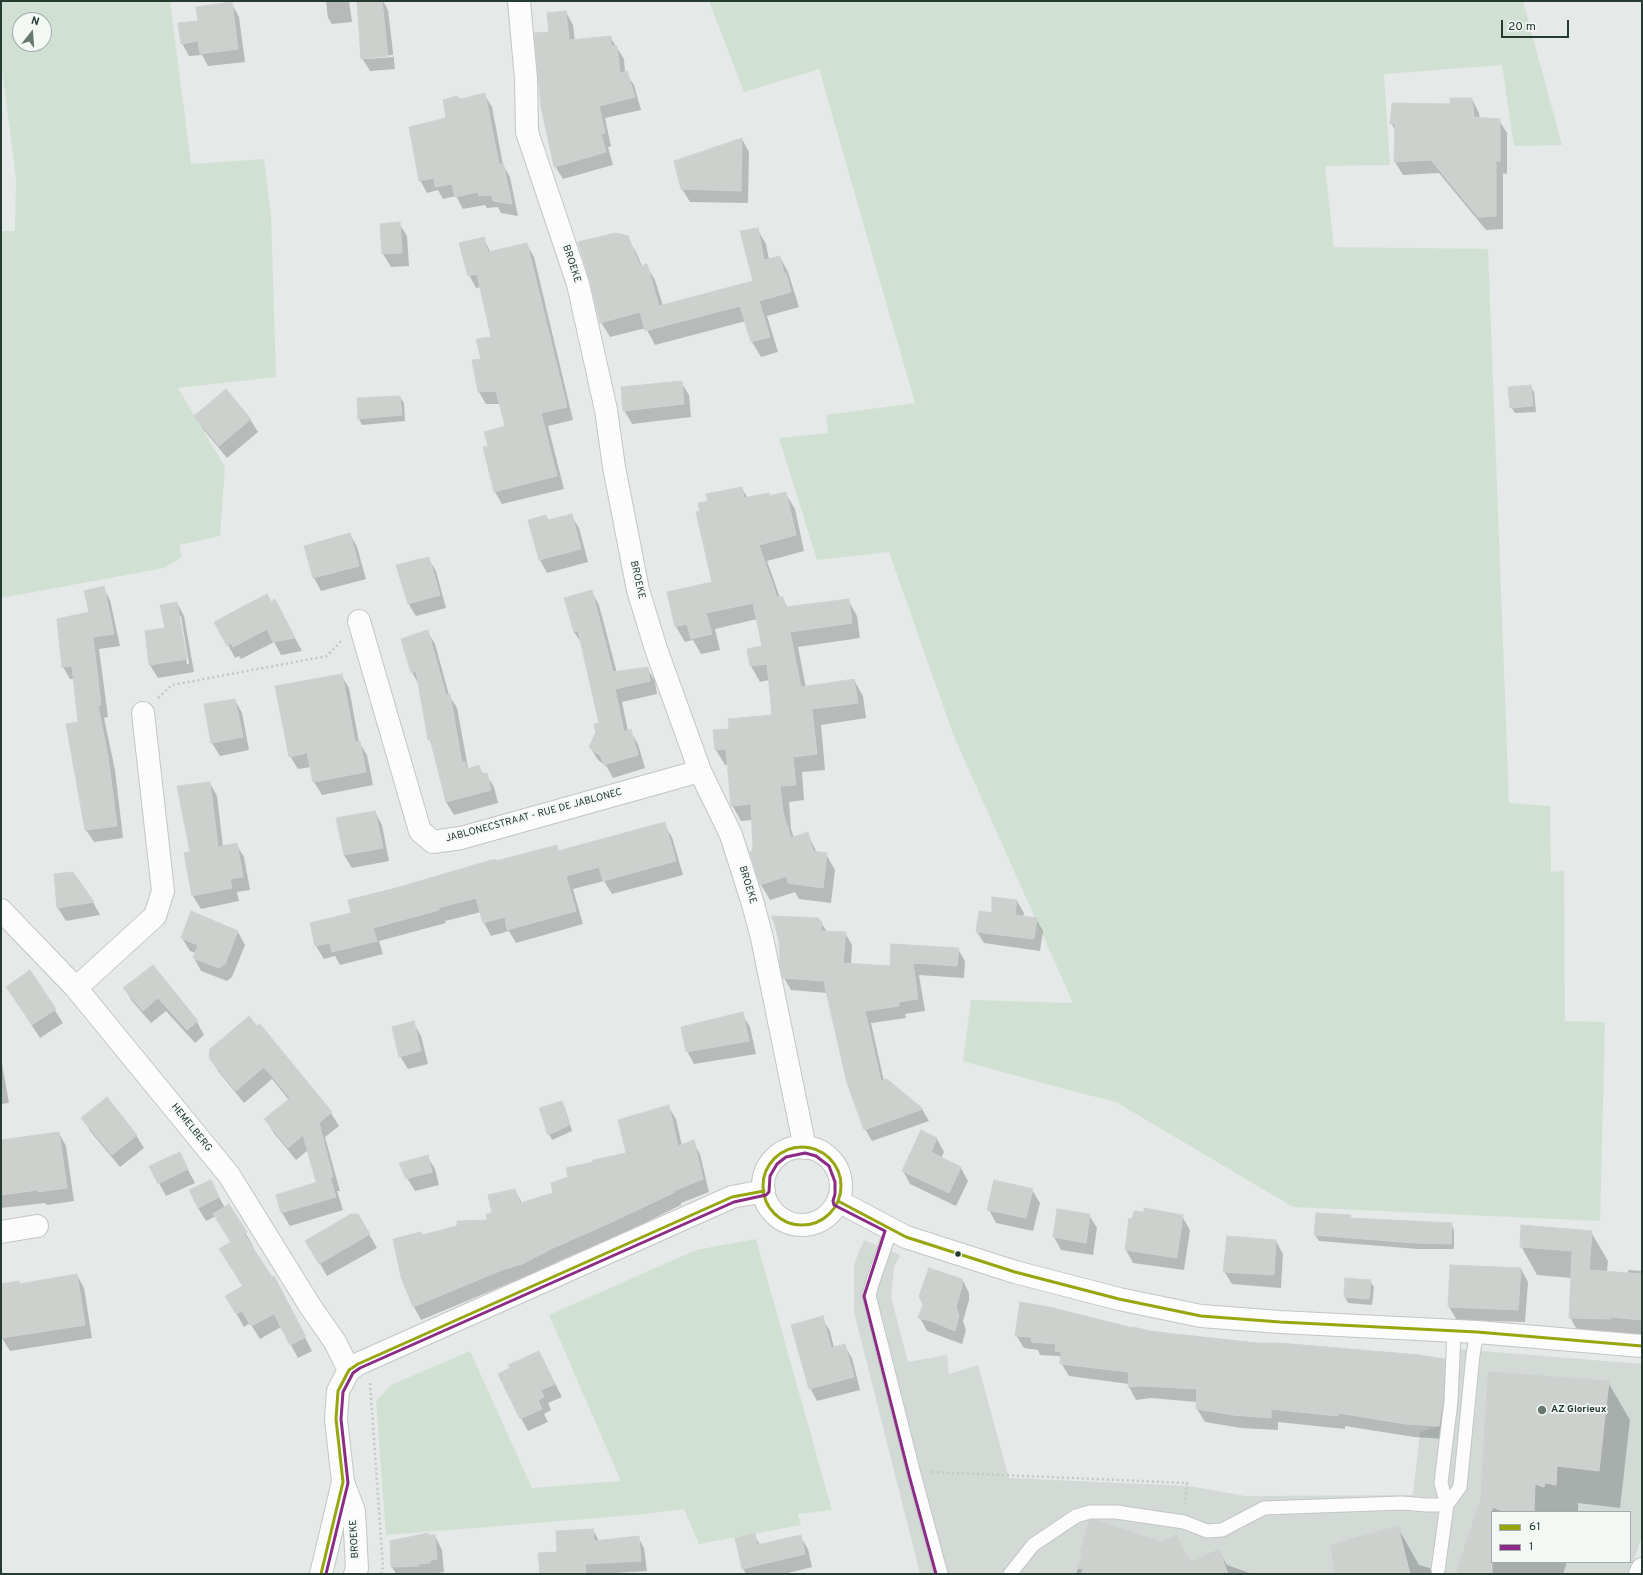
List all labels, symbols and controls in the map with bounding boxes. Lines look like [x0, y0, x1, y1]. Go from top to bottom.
north arrow [12, 12, 52, 52]
scale bar [1503, 12, 1571, 38]
text: N [29, 14, 41, 29]
text: 20 m [1508, 19, 1536, 35]
street label: BROEKE [559, 244, 583, 284]
street label: BROEKE [627, 560, 647, 600]
street label: JABLONECSTRAAT - RUE DE JABLONEC [444, 787, 624, 845]
street label: BROEKE [736, 865, 758, 905]
street label: HEMELBERG [168, 1102, 214, 1154]
unlabelled marker [953, 1249, 963, 1259]
marker: AZ Glorieux [1536, 1404, 1548, 1416]
place label: AZ Glorieux [1551, 1404, 1607, 1416]
legend [1491, 1511, 1631, 1563]
street label: BROEKE [348, 1519, 362, 1559]
text: 61 [1529, 1519, 1541, 1535]
text: 1 [1529, 1539, 1533, 1555]

